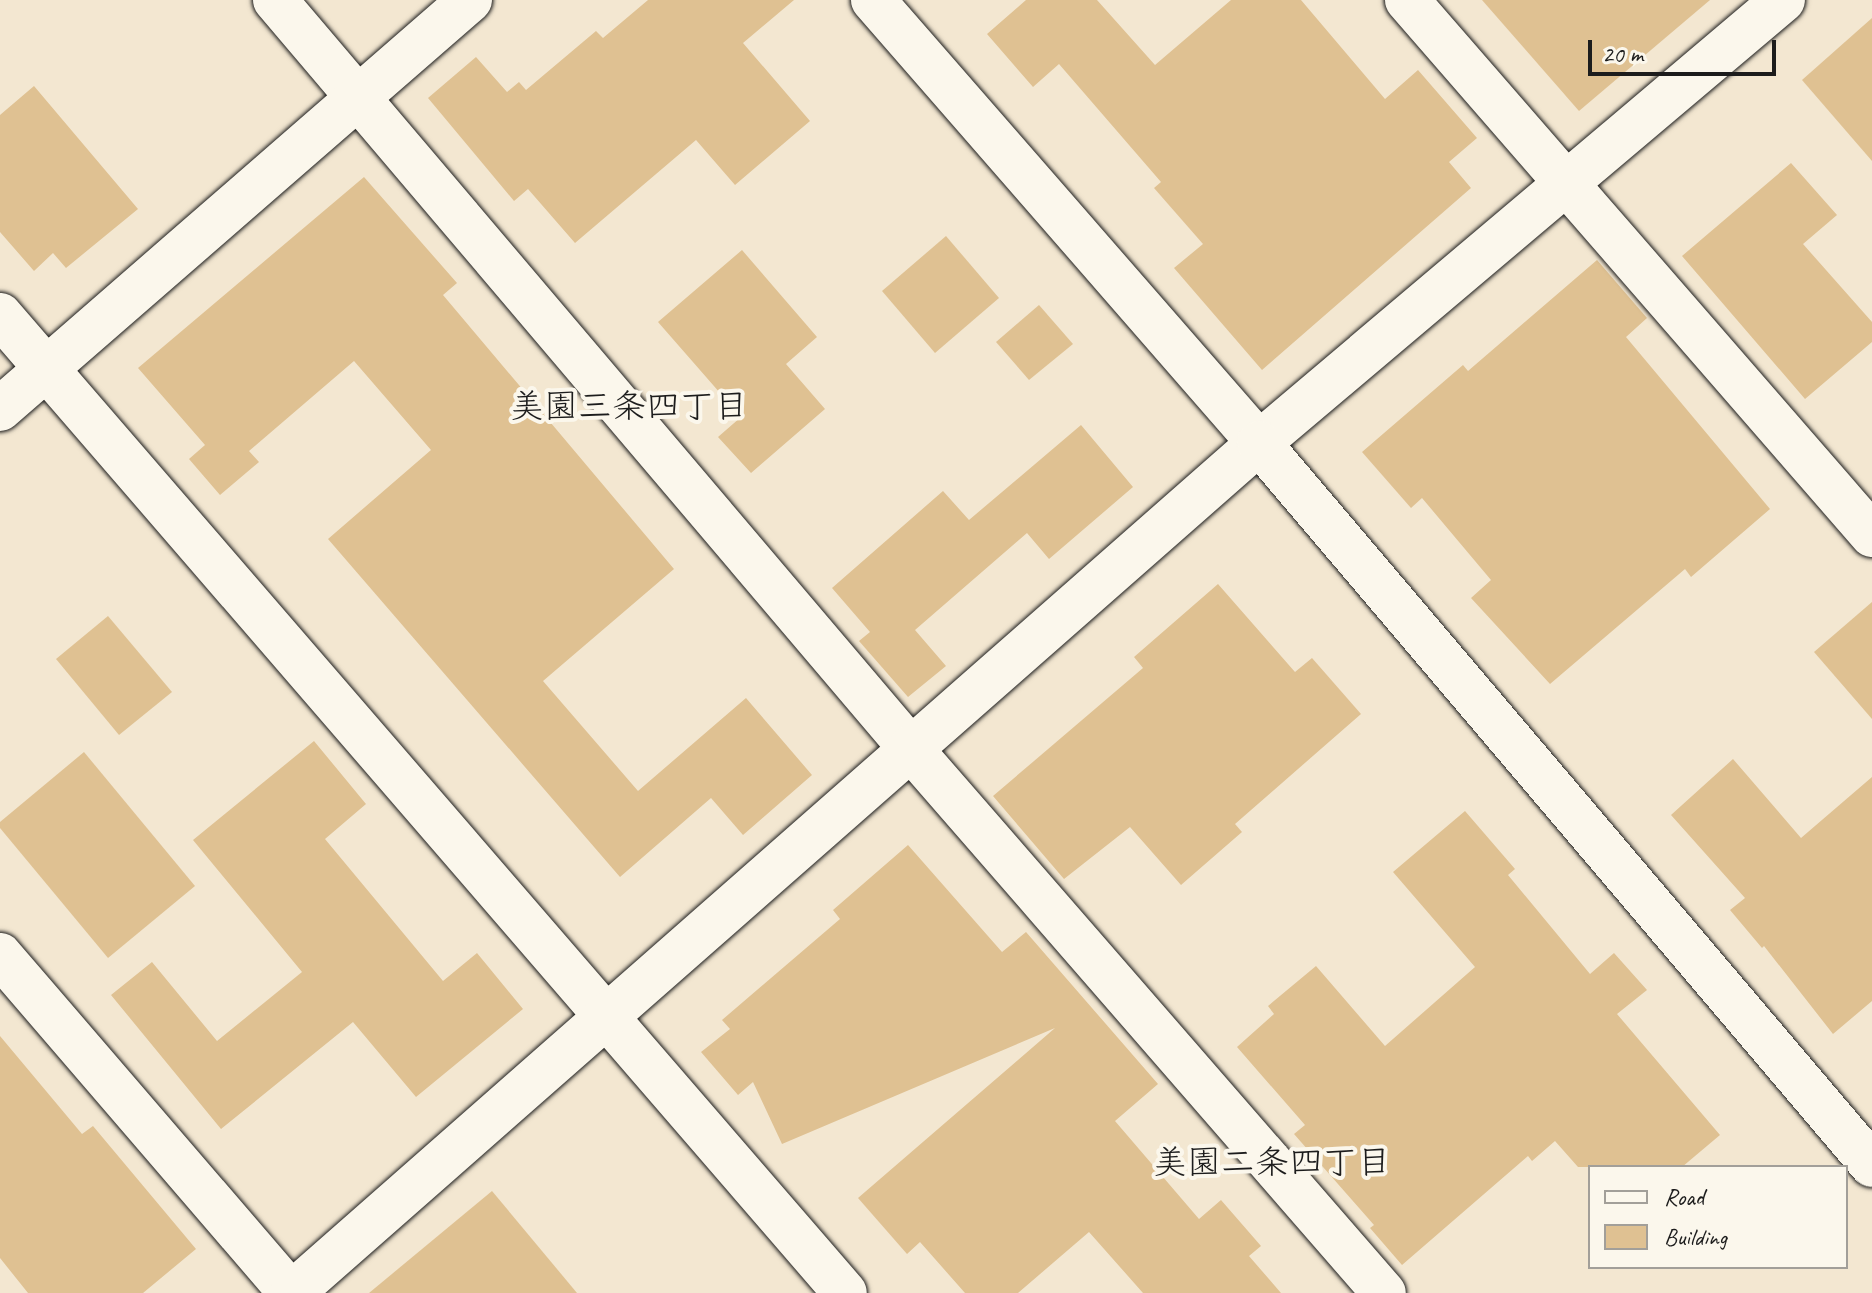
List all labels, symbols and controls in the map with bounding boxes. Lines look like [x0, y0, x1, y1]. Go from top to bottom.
scale bar [1592, 24, 1780, 74]
text: 20 m [1602, 39, 1643, 69]
district label: 美園三条四丁目 [510, 386, 748, 426]
district label: 美園二条四丁目 [1153, 1142, 1391, 1182]
legend [1588, 1165, 1848, 1269]
text: Road [1664, 1182, 1704, 1212]
text: Building [1664, 1222, 1727, 1252]

